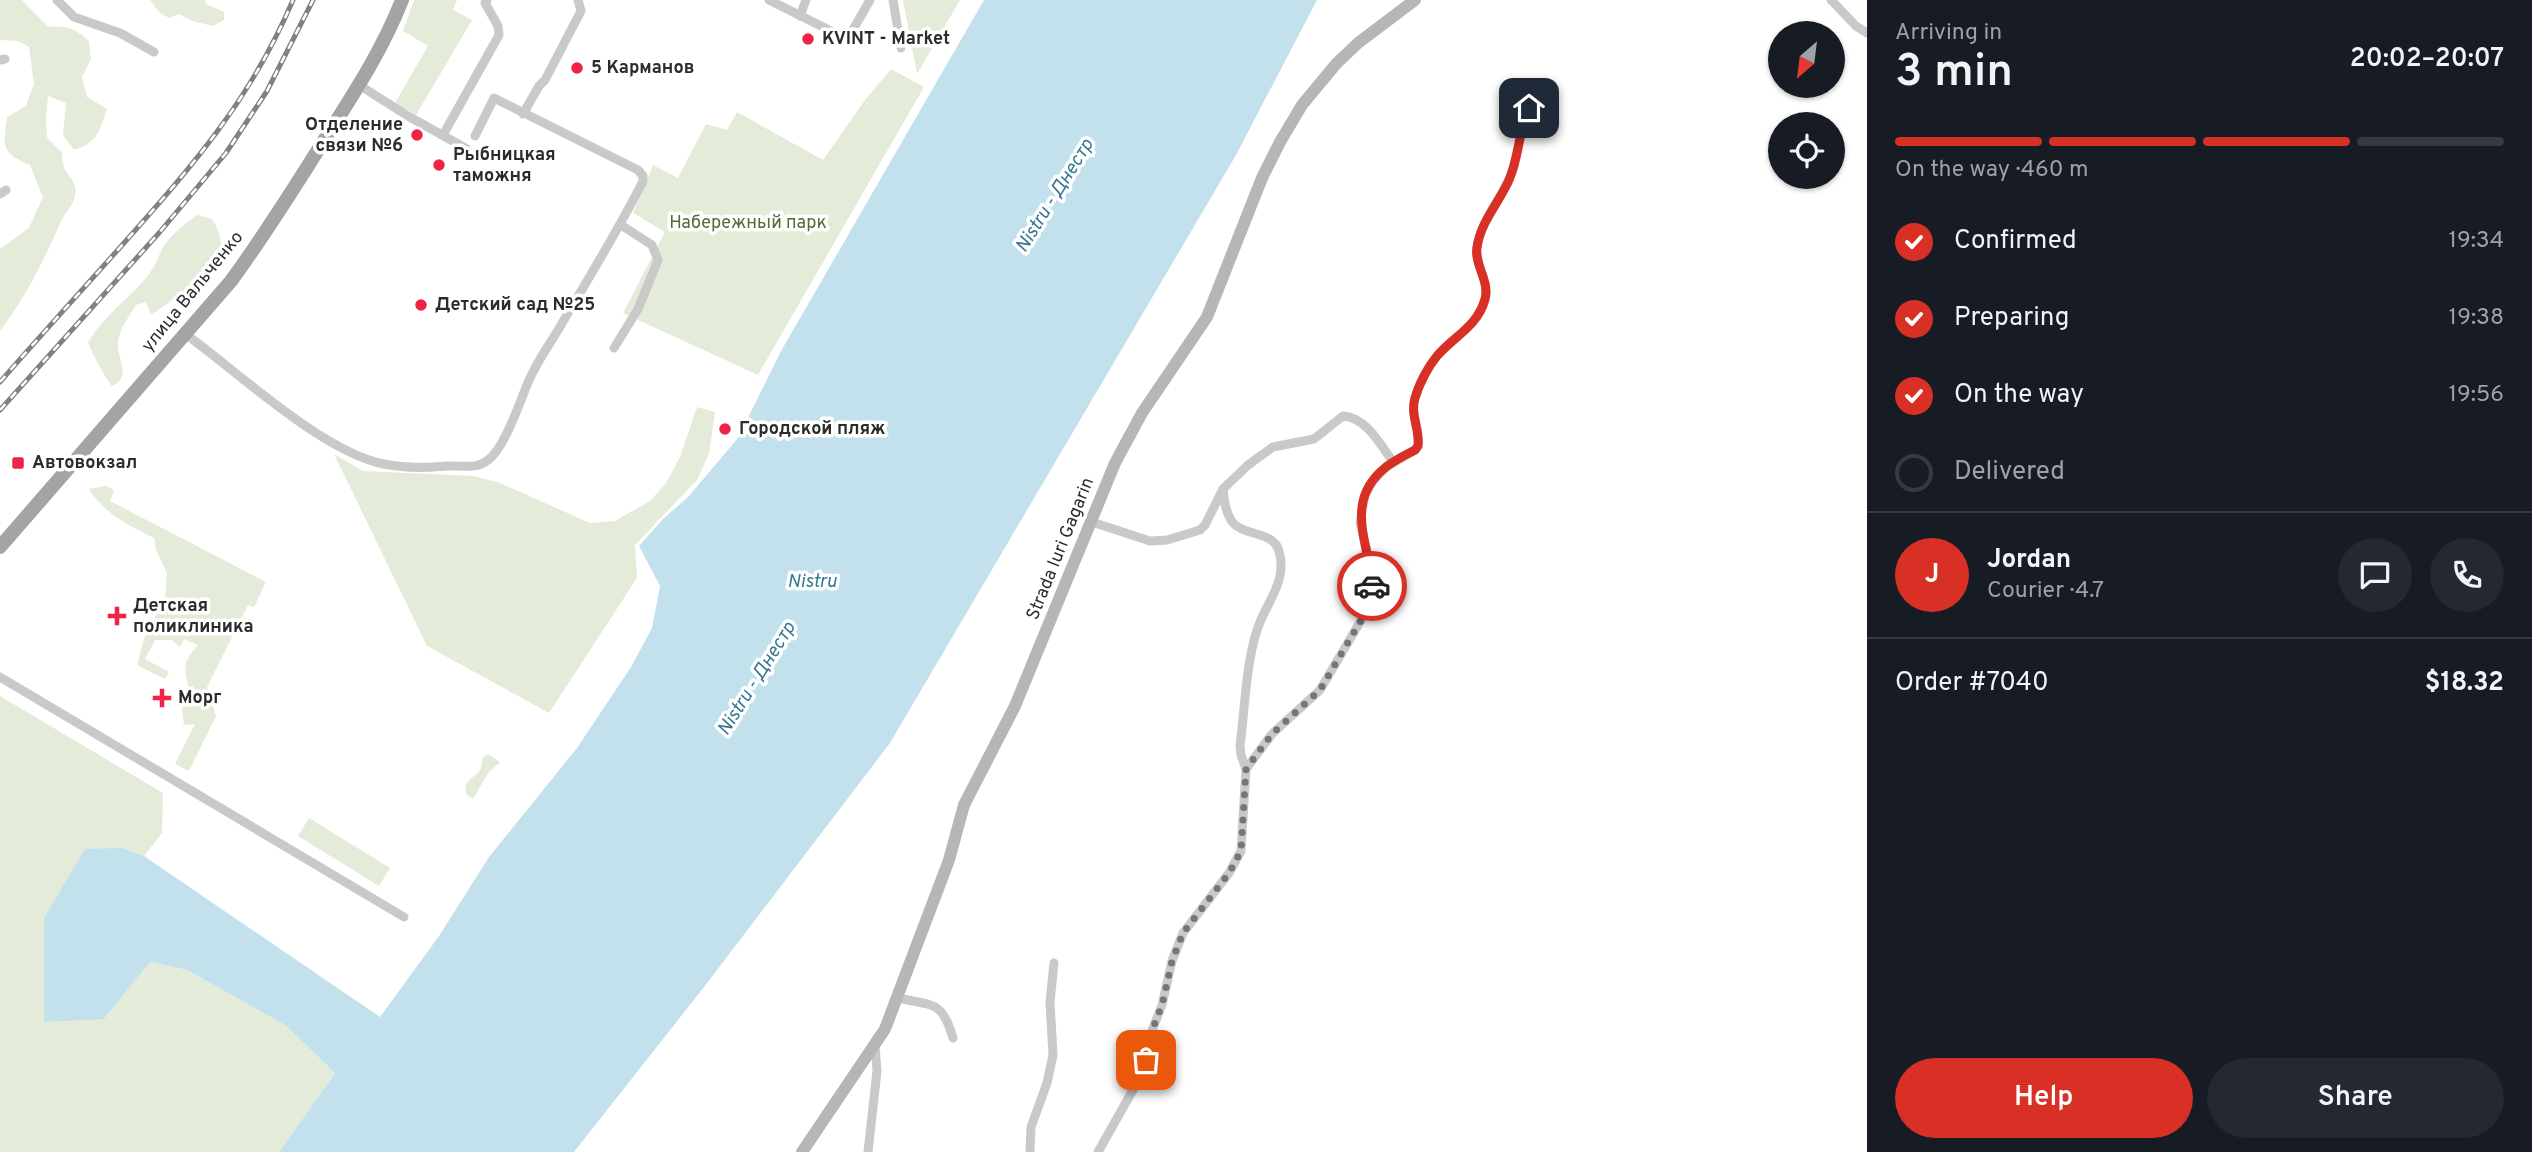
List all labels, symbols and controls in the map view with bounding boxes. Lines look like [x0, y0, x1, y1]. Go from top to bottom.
text: Arriving in [1895, 19, 2002, 48]
north arrow [1768, 21, 1844, 98]
map controls [1768, 21, 1845, 189]
place label: KVINT - Market [822, 28, 950, 51]
marker: KVINT - Market [800, 31, 816, 47]
text: 20:02–20:07 [2350, 43, 2504, 76]
text: 3 min [1895, 44, 2013, 103]
place label: 5 Карманов [591, 57, 694, 80]
marker: 5 Карманов [569, 60, 585, 76]
pin [1499, 78, 1559, 138]
icon: home [1510, 89, 1548, 127]
button: locate [1768, 112, 1845, 189]
place label: Отделение связи №6 [305, 114, 403, 158]
marker: Отделение связи №6 [409, 127, 425, 143]
water label: Nistru - Днестр [1010, 134, 1100, 257]
place label: Рыбницкая таможня [453, 144, 556, 188]
text: On the way · 460 m [1895, 156, 2088, 185]
marker: Рыбницкая таможня [431, 157, 447, 173]
park label: Набережный парк [669, 212, 827, 235]
icon: check [1895, 223, 1933, 261]
text: Confirmed [1954, 225, 2077, 258]
street label: улица Вальченко [137, 227, 249, 357]
text: 19:34 [2448, 227, 2504, 256]
place label: Детский сад №25 [435, 294, 595, 317]
marker: Детский сад №25 [413, 297, 429, 313]
icon: check [1895, 300, 1933, 338]
text: Preparing [1954, 302, 2069, 335]
text: 19:38 [2449, 304, 2504, 333]
icon: check [1895, 377, 1933, 415]
text: On the way [1954, 379, 2084, 412]
text: 19:56 [2449, 381, 2504, 410]
place label: Городской пляж [739, 418, 885, 441]
marker: Городской пляж [717, 421, 733, 437]
place label: Автовокзал [32, 452, 137, 475]
marker: Автовокзал [10, 455, 26, 471]
text: Delivered [1954, 456, 2065, 489]
street label: Strada Iuri Gagarin [1022, 474, 1100, 624]
button: chat [2338, 538, 2412, 612]
button: phone [2430, 538, 2504, 612]
text: Jordan [1987, 544, 2071, 577]
courier [1337, 551, 1407, 621]
text: J [1925, 559, 1939, 592]
icon: car [1353, 567, 1391, 605]
water label: Nistru [787, 570, 837, 594]
text: Courier · 4.7 [1987, 577, 2104, 606]
place label: Детская поликлиника [133, 595, 254, 639]
marker: Детская поликлиника [107, 606, 127, 626]
water label: Nistru - Днестр [712, 617, 802, 740]
text: Order #7040 [1895, 667, 2049, 700]
text: $18.32 [2425, 667, 2504, 700]
place label: Морг [178, 687, 221, 710]
marker: Морг [152, 688, 172, 708]
pin [1116, 1030, 1176, 1090]
icon: bag [1127, 1041, 1165, 1079]
button: Help [1895, 1058, 2193, 1138]
button: Share [2207, 1058, 2504, 1138]

